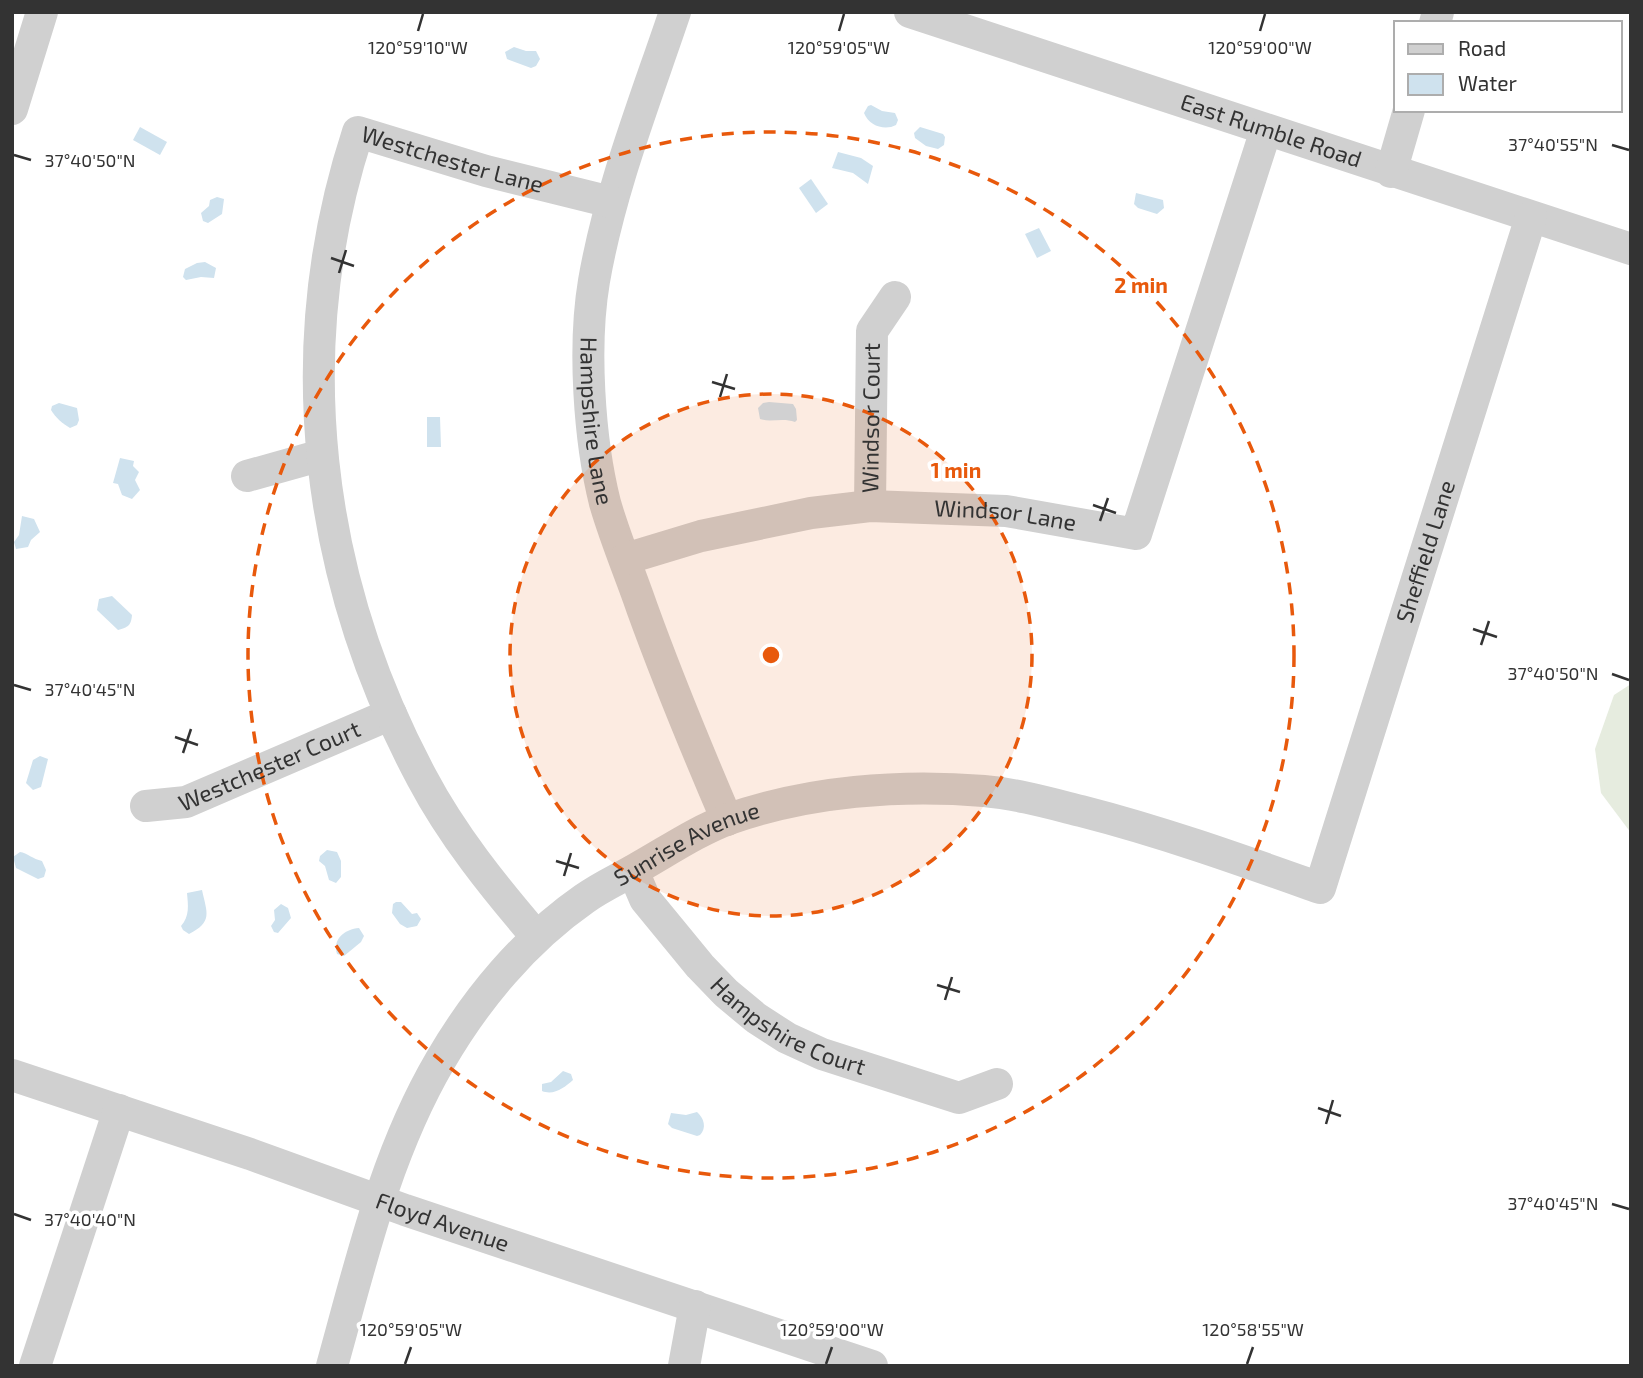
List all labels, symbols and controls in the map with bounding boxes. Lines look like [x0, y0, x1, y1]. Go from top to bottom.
legend [1394, 21, 1622, 112]
text: Road [1458, 35, 1506, 60]
text: 120°59'10"W [368, 36, 468, 58]
text: 120°59'05"W [788, 36, 890, 58]
text: 120°59'00"W [1208, 36, 1312, 58]
text: Water [1458, 70, 1517, 95]
street label: East Rumble Road [1177, 87, 1366, 173]
street label: Westchester Lane [358, 119, 547, 198]
text: 37°40'55"N [1508, 133, 1598, 155]
text: 37°40'50"N [45, 149, 136, 171]
text: 2 min [1114, 272, 1168, 297]
street label: Hampshire Lane [575, 337, 620, 508]
street label: Windsor Court [855, 343, 885, 493]
text: 1 min [931, 457, 981, 482]
street label: Sheffield Lane [1389, 477, 1460, 626]
street label: Windsor Lane [934, 493, 1079, 536]
centre of rings [759, 643, 783, 667]
text: 37°40'50"N [1508, 662, 1599, 684]
text: 37°40'45"N [45, 678, 135, 700]
street label: Westchester Court [174, 714, 364, 817]
street label: Sunrise Avenue [609, 795, 762, 891]
street label: Hampshire Court [705, 971, 870, 1080]
street label: Floyd Avenue [372, 1186, 513, 1257]
text: 37°40'45"N [1508, 1192, 1598, 1214]
text: 37°40'40"N [44, 1208, 136, 1230]
text: 120°59'05"W [360, 1318, 462, 1340]
text: 120°59'00"W [780, 1318, 884, 1340]
text: 120°58'55"W [1202, 1318, 1304, 1340]

